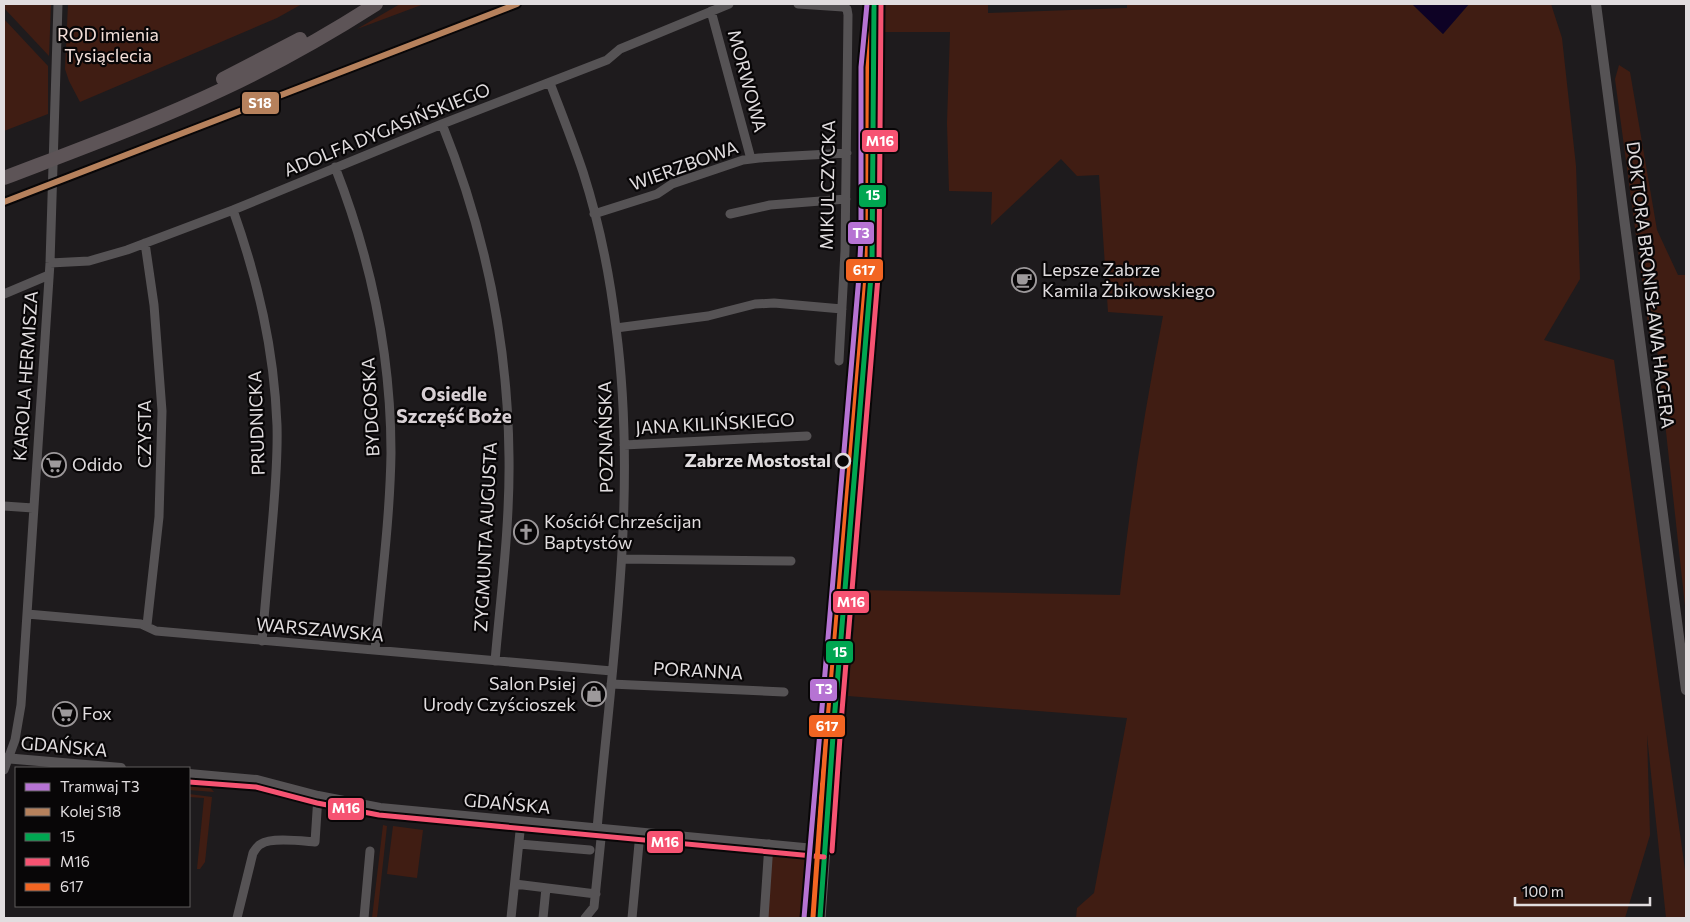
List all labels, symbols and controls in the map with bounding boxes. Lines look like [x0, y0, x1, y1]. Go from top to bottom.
park label: ROD imienia Tysiąclecia [57, 23, 159, 66]
street label: MORWOWA [724, 27, 772, 134]
street label: ADOLFA DYGASIŃSKIEGO [280, 78, 493, 181]
line badge: S18 [241, 91, 280, 115]
text: S18 [248, 94, 272, 111]
street label: MIKULCZYCKA [815, 120, 839, 250]
line badge: M16 [861, 129, 899, 153]
text: M16 [866, 132, 895, 149]
street label: WIERZBOWA [627, 135, 741, 195]
street label: DOKTORA BRONISŁAWA HAGERA [1622, 140, 1680, 430]
line badge: 15 [858, 184, 887, 208]
text: 15 [866, 186, 880, 203]
line badge: T3 [847, 221, 875, 245]
text: T3 [852, 224, 870, 241]
line badge: 617 [845, 258, 884, 282]
place label: Lepsze Zabrze Kamila Żbikowskiego [1042, 258, 1215, 301]
text: 617 [853, 261, 876, 278]
cafe icon: Lepsze Zabrze Kamila Żbikowskiego [1011, 267, 1037, 293]
street label: KAROLA HERMISZA [8, 290, 42, 462]
street label: BYDGOSKA [356, 357, 384, 457]
street label: PRUDNICKA [243, 370, 269, 476]
street label: POZNAŃSKA [593, 381, 617, 493]
district label: Osiedle Szczęść Boże [396, 382, 512, 427]
street label: CZYSTA [133, 400, 155, 468]
street label: JANA KILIŃSKIEGO [635, 408, 795, 438]
street label: ZYGMUNTA AUGUSTA [469, 441, 501, 632]
place label: Zabrze Mostostal [684, 449, 831, 471]
supermarket icon: Odido [41, 452, 67, 478]
place label: Odido [72, 453, 123, 475]
marker: Zabrze Mostostal [835, 453, 851, 469]
place label: Kościół Chrześcijan Baptystów [544, 510, 702, 553]
church icon: Kościół Chrześcijan Baptystów [513, 519, 539, 545]
line badge: M16 [832, 590, 870, 614]
text: M16 [837, 593, 866, 610]
street label: WARSZAWSKA [255, 612, 385, 646]
line badge: 15 [825, 640, 854, 664]
text: 15 [833, 643, 847, 660]
street label: PORANNA [653, 657, 744, 683]
place label: Salon Psiej Urody Czyścioszek [423, 672, 576, 715]
line badge: T3 [809, 678, 838, 702]
text: T3 [815, 680, 833, 697]
shop icon: Salon Psiej Urody Czyścioszek [581, 681, 607, 707]
supermarket icon: Fox [52, 701, 78, 727]
place label: Fox [82, 702, 112, 724]
line badge: 617 [808, 714, 846, 738]
text: 617 [816, 717, 839, 734]
street label: GDAŃSKA [20, 731, 108, 761]
legend [15, 767, 190, 907]
text: Tramwaj T3 [60, 777, 140, 795]
street label: GDAŃSKA [463, 788, 551, 818]
line badge: M16 [327, 797, 365, 821]
text: M16 [332, 799, 361, 816]
text: Kolej S18 [60, 802, 121, 820]
text: 15 [60, 827, 75, 845]
line badge: M16 [646, 830, 684, 854]
text: M16 [651, 833, 680, 850]
text: M16 [60, 852, 90, 870]
scale bar [1515, 874, 1650, 906]
text: 617 [60, 877, 84, 895]
text: 100 m [1522, 882, 1564, 900]

